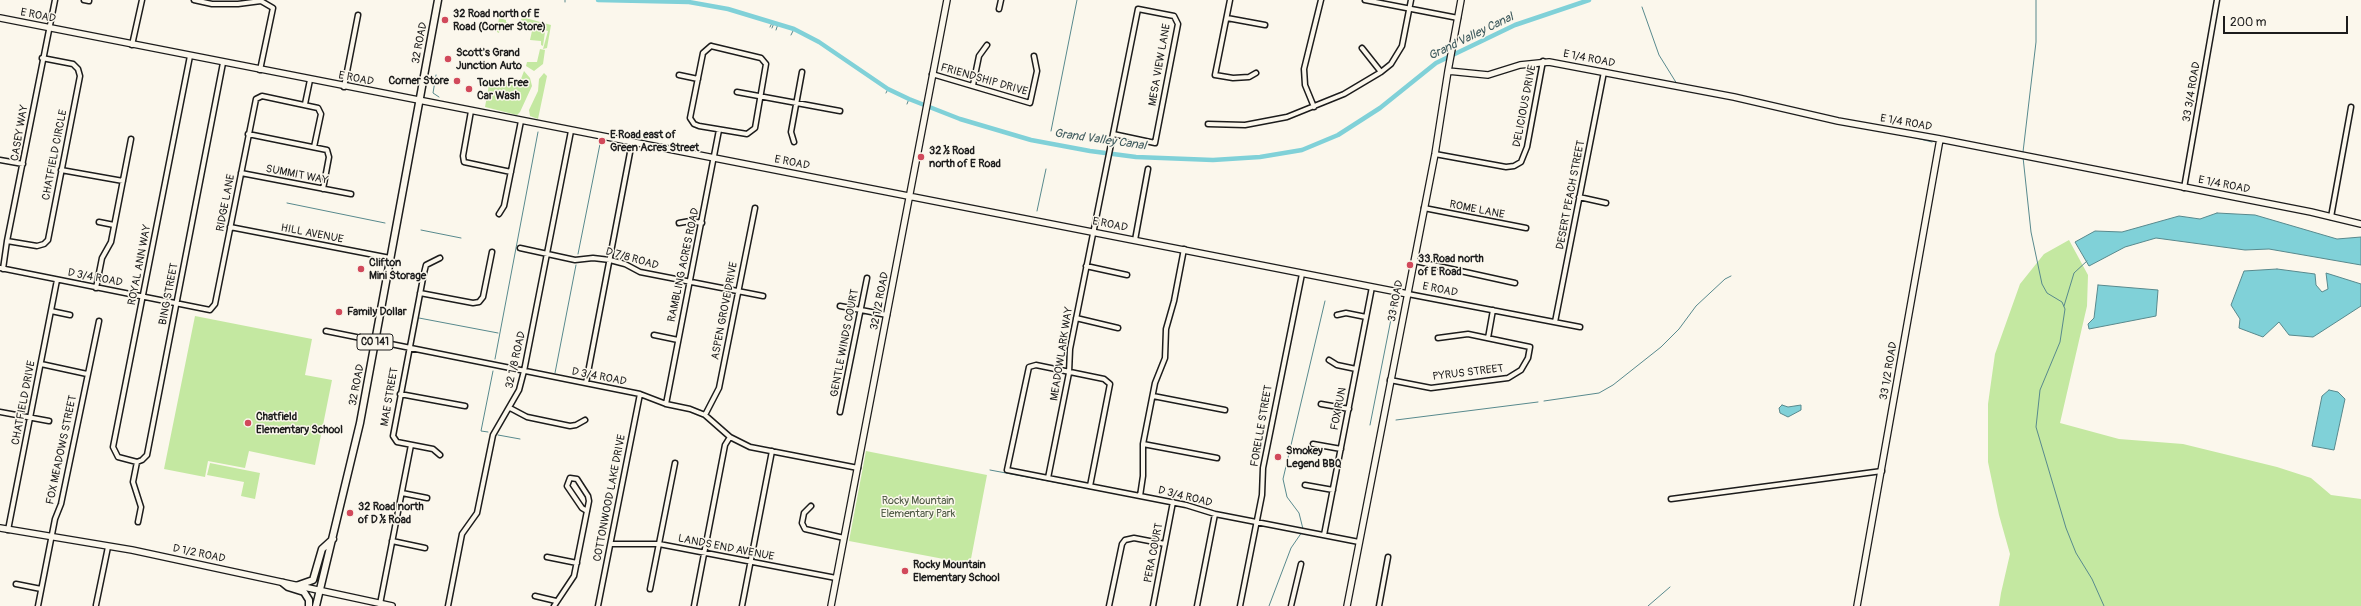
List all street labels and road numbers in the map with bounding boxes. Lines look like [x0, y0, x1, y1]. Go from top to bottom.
street label: E ROAD [19, 6, 57, 26]
street label: 32 ROAD [410, 21, 430, 65]
street label: MESA VIEW LANE [1146, 23, 1174, 107]
street label: E 1/4 ROAD [1562, 48, 1616, 70]
street label: FRIENDSHIP DRIVE [939, 61, 1029, 99]
street label: 33 3/4 ROAD [2180, 61, 2204, 123]
street label: DELICIOUS DRIVE [1511, 64, 1539, 148]
street label: E ROAD [337, 69, 375, 89]
street label: CASEY WAY [9, 104, 31, 162]
street label: CHATFIELD CIRCLE [40, 109, 70, 201]
street label: E 1/4 ROAD [1879, 112, 1933, 134]
street label: DESERT PEACH STREET [1554, 139, 1588, 251]
street label: E ROAD [773, 153, 811, 173]
street label: SUMMIT WAY [265, 162, 329, 188]
street label: RIDGE LANE [214, 173, 238, 233]
street label: E 1/4 ROAD [2197, 174, 2251, 196]
street label: ROME LANE [1448, 198, 1506, 222]
street label: RAMBLING ACRES ROAD [665, 207, 703, 323]
street label: E ROAD [1091, 215, 1129, 235]
street label: HILL AVENUE [280, 221, 344, 247]
street label: ROYAL ANN WAY [126, 223, 154, 307]
street label: D 7/8 ROAD [604, 245, 660, 273]
street label: ASPEN GROVE DRIVE [709, 261, 741, 361]
street label: BING STREET [157, 262, 181, 326]
street label: D 3/4 ROAD [66, 266, 124, 290]
street label: 32 1/2 ROAD [868, 271, 892, 331]
street label: 33 ROAD [1386, 279, 1406, 323]
street label: E ROAD [1421, 280, 1459, 300]
street label: GENTLE WINDS COURT [828, 288, 862, 398]
street label: MEADOWLARK WAY [1048, 306, 1076, 402]
street label: 32 1/8 ROAD [503, 330, 529, 390]
road number: CO 141 [357, 334, 393, 350]
street label: 33 1/2 ROAD [1877, 341, 1901, 401]
street label: CHATFIELD DRIVE [9, 360, 39, 446]
street label: PYRUS STREET [1432, 362, 1504, 384]
street label: 32 ROAD [347, 363, 367, 407]
street label: D 3/4 ROAD [570, 365, 628, 389]
street label: MAE STREET [378, 367, 402, 427]
street label: FORELLE STREET [1248, 384, 1276, 468]
street label: FOX RUN [1328, 386, 1350, 432]
street label: FOX MEADOWS STREET [44, 394, 80, 506]
street label: COTTONWOOD LAKE DRIVE [591, 433, 629, 563]
street label: D 3/4 ROAD [1156, 484, 1214, 510]
street label: PERA COURT [1142, 522, 1166, 584]
street label: LANDS END AVENUE [677, 532, 775, 564]
street label: D 1/2 ROAD [171, 542, 227, 566]

